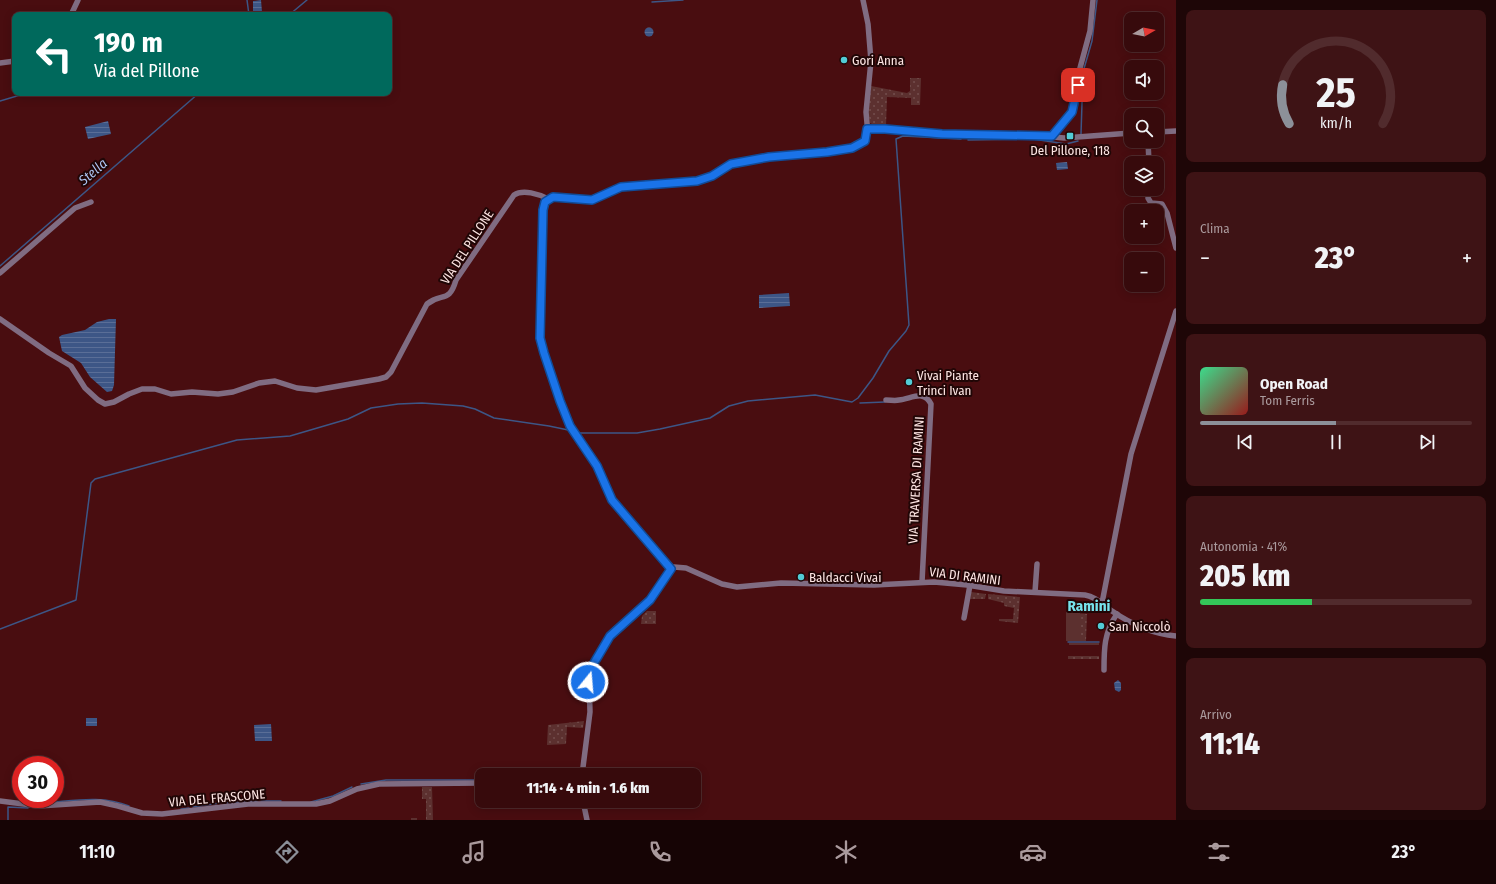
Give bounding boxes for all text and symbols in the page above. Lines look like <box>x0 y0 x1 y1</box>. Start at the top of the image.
north arrow <box>1124 12 1164 52</box>
map controls <box>1124 12 1164 292</box>
text: 190 m <box>94 26 163 59</box>
icon: left <box>28 28 80 80</box>
place label: Gori Anna <box>852 53 904 68</box>
marker: Gori Anna <box>839 55 849 65</box>
text: Via del Pillone <box>94 60 199 82</box>
button: sound <box>1124 60 1164 100</box>
pin <box>1061 68 1095 102</box>
text: 25 <box>1315 68 1356 118</box>
icon: arrive <box>1067 74 1089 96</box>
button: search <box>1124 108 1164 148</box>
text: km/h <box>1320 115 1352 132</box>
marker: Del Pillone, 118 <box>1065 131 1075 141</box>
place label: Del Pillone, 118 <box>1030 143 1110 158</box>
water label: Stella <box>74 155 111 190</box>
button: layers <box>1124 156 1164 196</box>
button: + <box>1124 204 1164 244</box>
street label: VIA DEL PILLONE <box>437 207 497 287</box>
text: Clima <box>1200 221 1230 236</box>
text: 23° <box>1315 240 1357 276</box>
text: − <box>1200 245 1210 272</box>
text: + <box>1462 245 1472 272</box>
button: − <box>1124 252 1164 292</box>
place label: Vivai Piante Trinci Ivan <box>917 368 979 398</box>
text: Open Road <box>1260 375 1328 393</box>
marker: Vivai Piante Trinci Ivan <box>904 377 914 387</box>
text: Tom Ferris <box>1260 393 1315 408</box>
street label: VIA TRAVERSA DI RAMINI <box>905 416 927 544</box>
icon: previous <box>1234 431 1256 453</box>
icon: pause <box>1325 431 1347 453</box>
icon: next <box>1416 431 1438 453</box>
text: Autonomia · 41% <box>1200 539 1287 554</box>
text: 205 km <box>1200 558 1290 594</box>
street label: VIA DI RAMINI <box>928 564 1002 588</box>
place label: Baldacci Vivai <box>809 570 881 585</box>
marker: Baldacci Vivai <box>796 572 806 582</box>
district label: Ramini <box>1068 597 1111 615</box>
place label: San Niccolò <box>1109 619 1171 634</box>
marker: San Niccolò <box>1096 621 1106 631</box>
position arrow <box>567 661 609 703</box>
text: Arrivo <box>1200 707 1232 722</box>
text: 11:14 <box>1200 726 1260 762</box>
speed limit sign: 30 <box>12 756 64 808</box>
text: 11:14 · 4 min · 1.6 km <box>526 779 650 797</box>
street label: VIA DEL FRASCONE <box>168 786 266 810</box>
icon: directions <box>273 838 301 866</box>
icon: music <box>460 838 488 866</box>
icon: phone <box>646 838 674 866</box>
icon: climate <box>832 838 860 866</box>
icon: car <box>1019 838 1047 866</box>
icon: filters <box>1205 838 1233 866</box>
text: 11:10 <box>79 841 115 863</box>
text: 23° <box>1391 841 1417 863</box>

